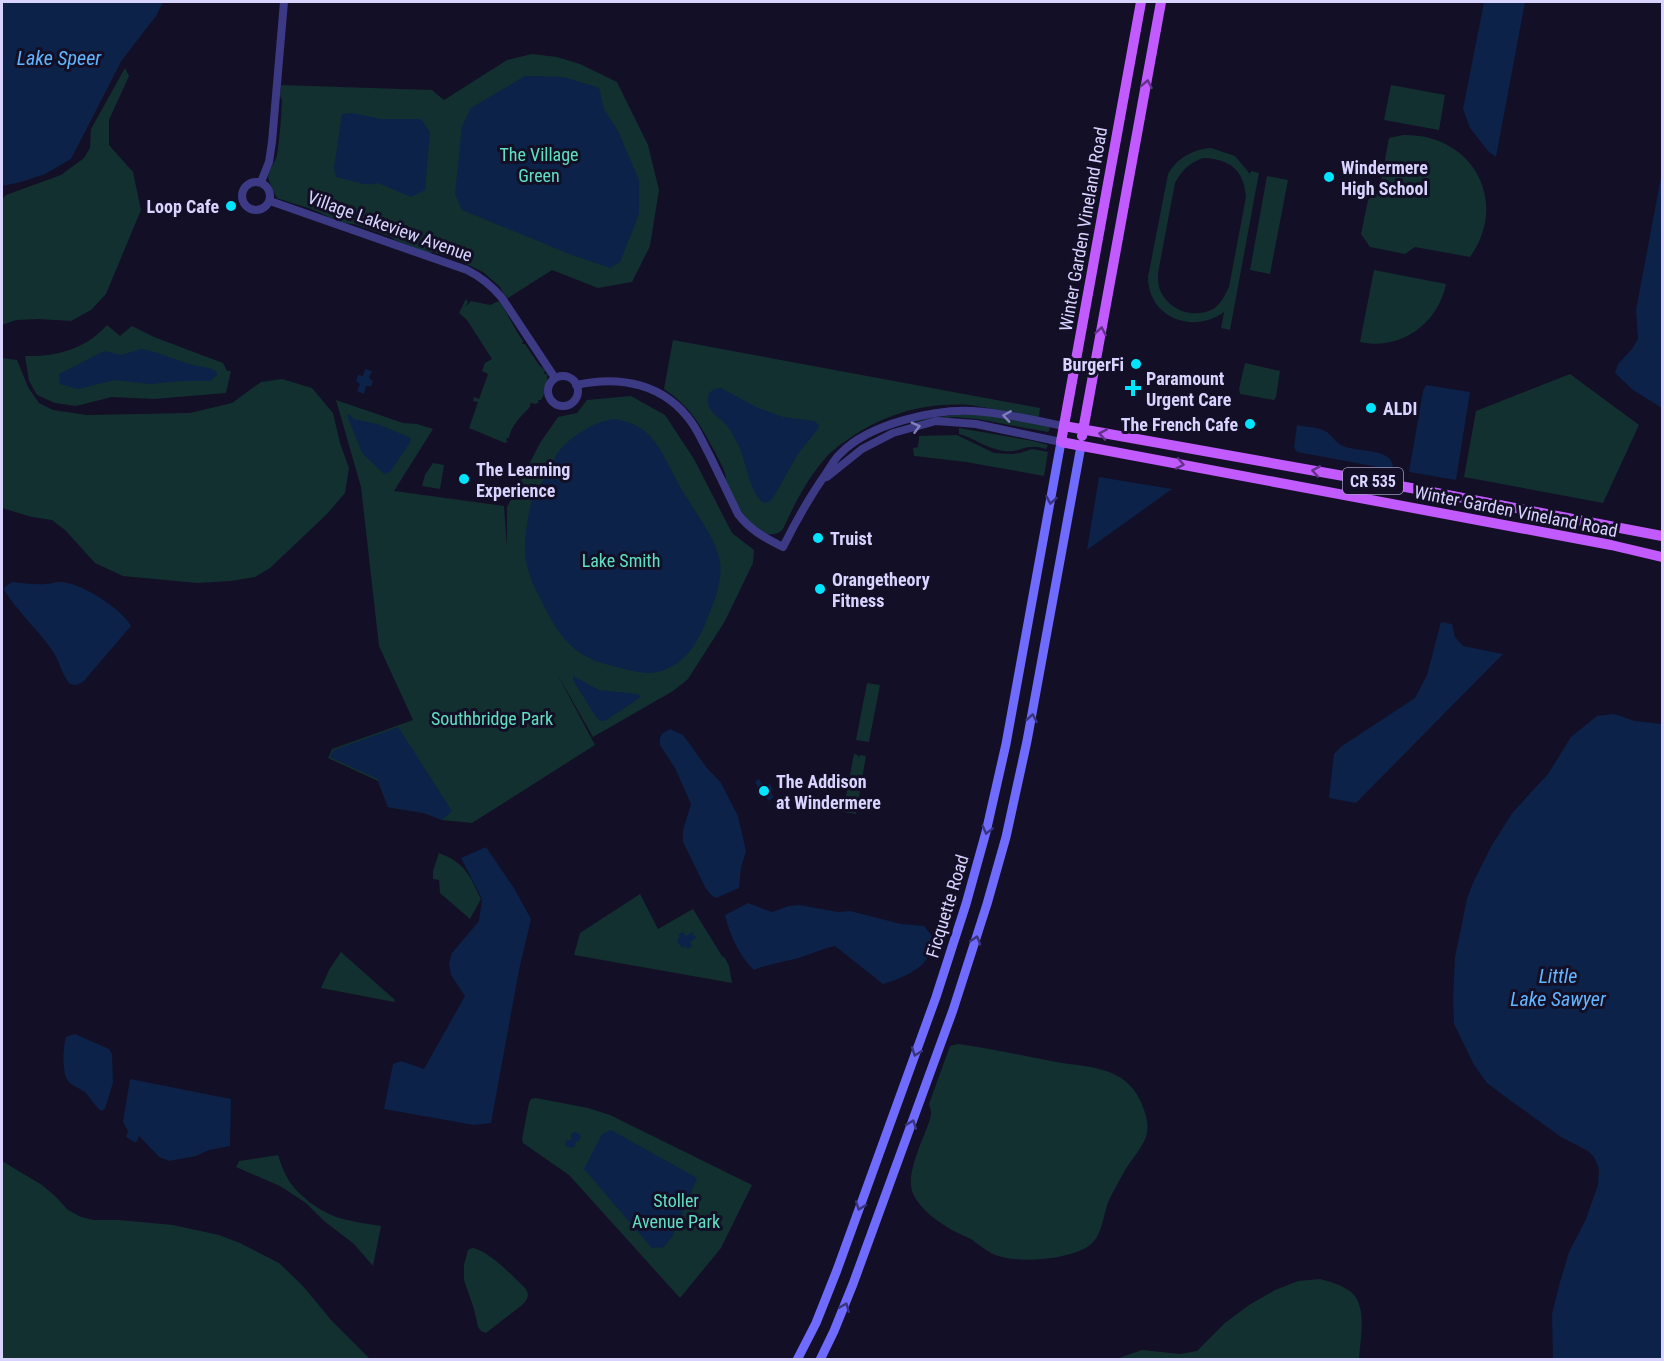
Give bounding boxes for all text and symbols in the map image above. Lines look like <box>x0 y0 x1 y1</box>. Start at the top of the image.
water label: Lake Speer <box>17 46 102 70</box>
one-way arrow <box>1140 79 1153 89</box>
street label: Winter Garden Vineland Road <box>1055 125 1111 333</box>
park label: The Village Green <box>499 144 579 186</box>
place label: Windermere High School <box>1341 157 1428 199</box>
marker: Windermere High School <box>1322 170 1336 184</box>
street label: Village Lakeview Avenue <box>305 186 475 266</box>
place label: Loop Cafe <box>146 196 219 217</box>
marker: Loop Cafe <box>224 199 238 213</box>
one-way arrow <box>1094 327 1107 337</box>
place label: BurgerFi <box>1063 354 1124 375</box>
marker: BurgerFi <box>1129 357 1143 371</box>
place label: Paramount Urgent Care <box>1146 368 1232 410</box>
marker: Paramount Urgent Care <box>1124 379 1142 397</box>
place label: ALDI <box>1383 398 1417 419</box>
marker: ALDI <box>1364 401 1378 415</box>
one-way arrow <box>1002 410 1011 422</box>
place label: The French Cafe <box>1121 414 1238 435</box>
marker: The French Cafe <box>1243 417 1257 431</box>
one-way arrow <box>910 422 920 434</box>
one-way arrow <box>1099 428 1109 441</box>
one-way arrow <box>1174 457 1184 470</box>
place label: The Learning Experience <box>476 459 570 501</box>
one-way arrow <box>1311 465 1321 478</box>
road number: CR 535 <box>1343 468 1403 494</box>
marker: The Learning Experience <box>457 472 471 486</box>
street label: Winter Garden Vineland Road <box>1413 481 1619 541</box>
one-way arrow <box>1045 495 1058 505</box>
place label: Truist <box>830 528 873 549</box>
marker: Truist <box>811 531 825 545</box>
park label: Lake Smith <box>582 550 660 571</box>
place label: Orangetheory Fitness <box>832 569 930 611</box>
marker: Orangetheory Fitness <box>813 582 827 596</box>
park label: Southbridge Park <box>431 708 553 729</box>
one-way arrow <box>1025 714 1037 723</box>
place label: The Addison at Windermere <box>776 771 881 813</box>
marker: The Addison at Windermere <box>757 784 771 798</box>
one-way arrow <box>981 825 994 835</box>
street label: Ficquette Road <box>921 852 973 960</box>
one-way arrow <box>969 935 981 946</box>
water label: Little Lake Sawyer <box>1510 964 1607 1011</box>
one-way arrow <box>911 1046 924 1057</box>
one-way arrow <box>904 1119 917 1129</box>
park label: Stoller Avenue Park <box>632 1190 720 1232</box>
one-way arrow <box>855 1200 867 1211</box>
one-way arrow <box>838 1302 850 1313</box>

